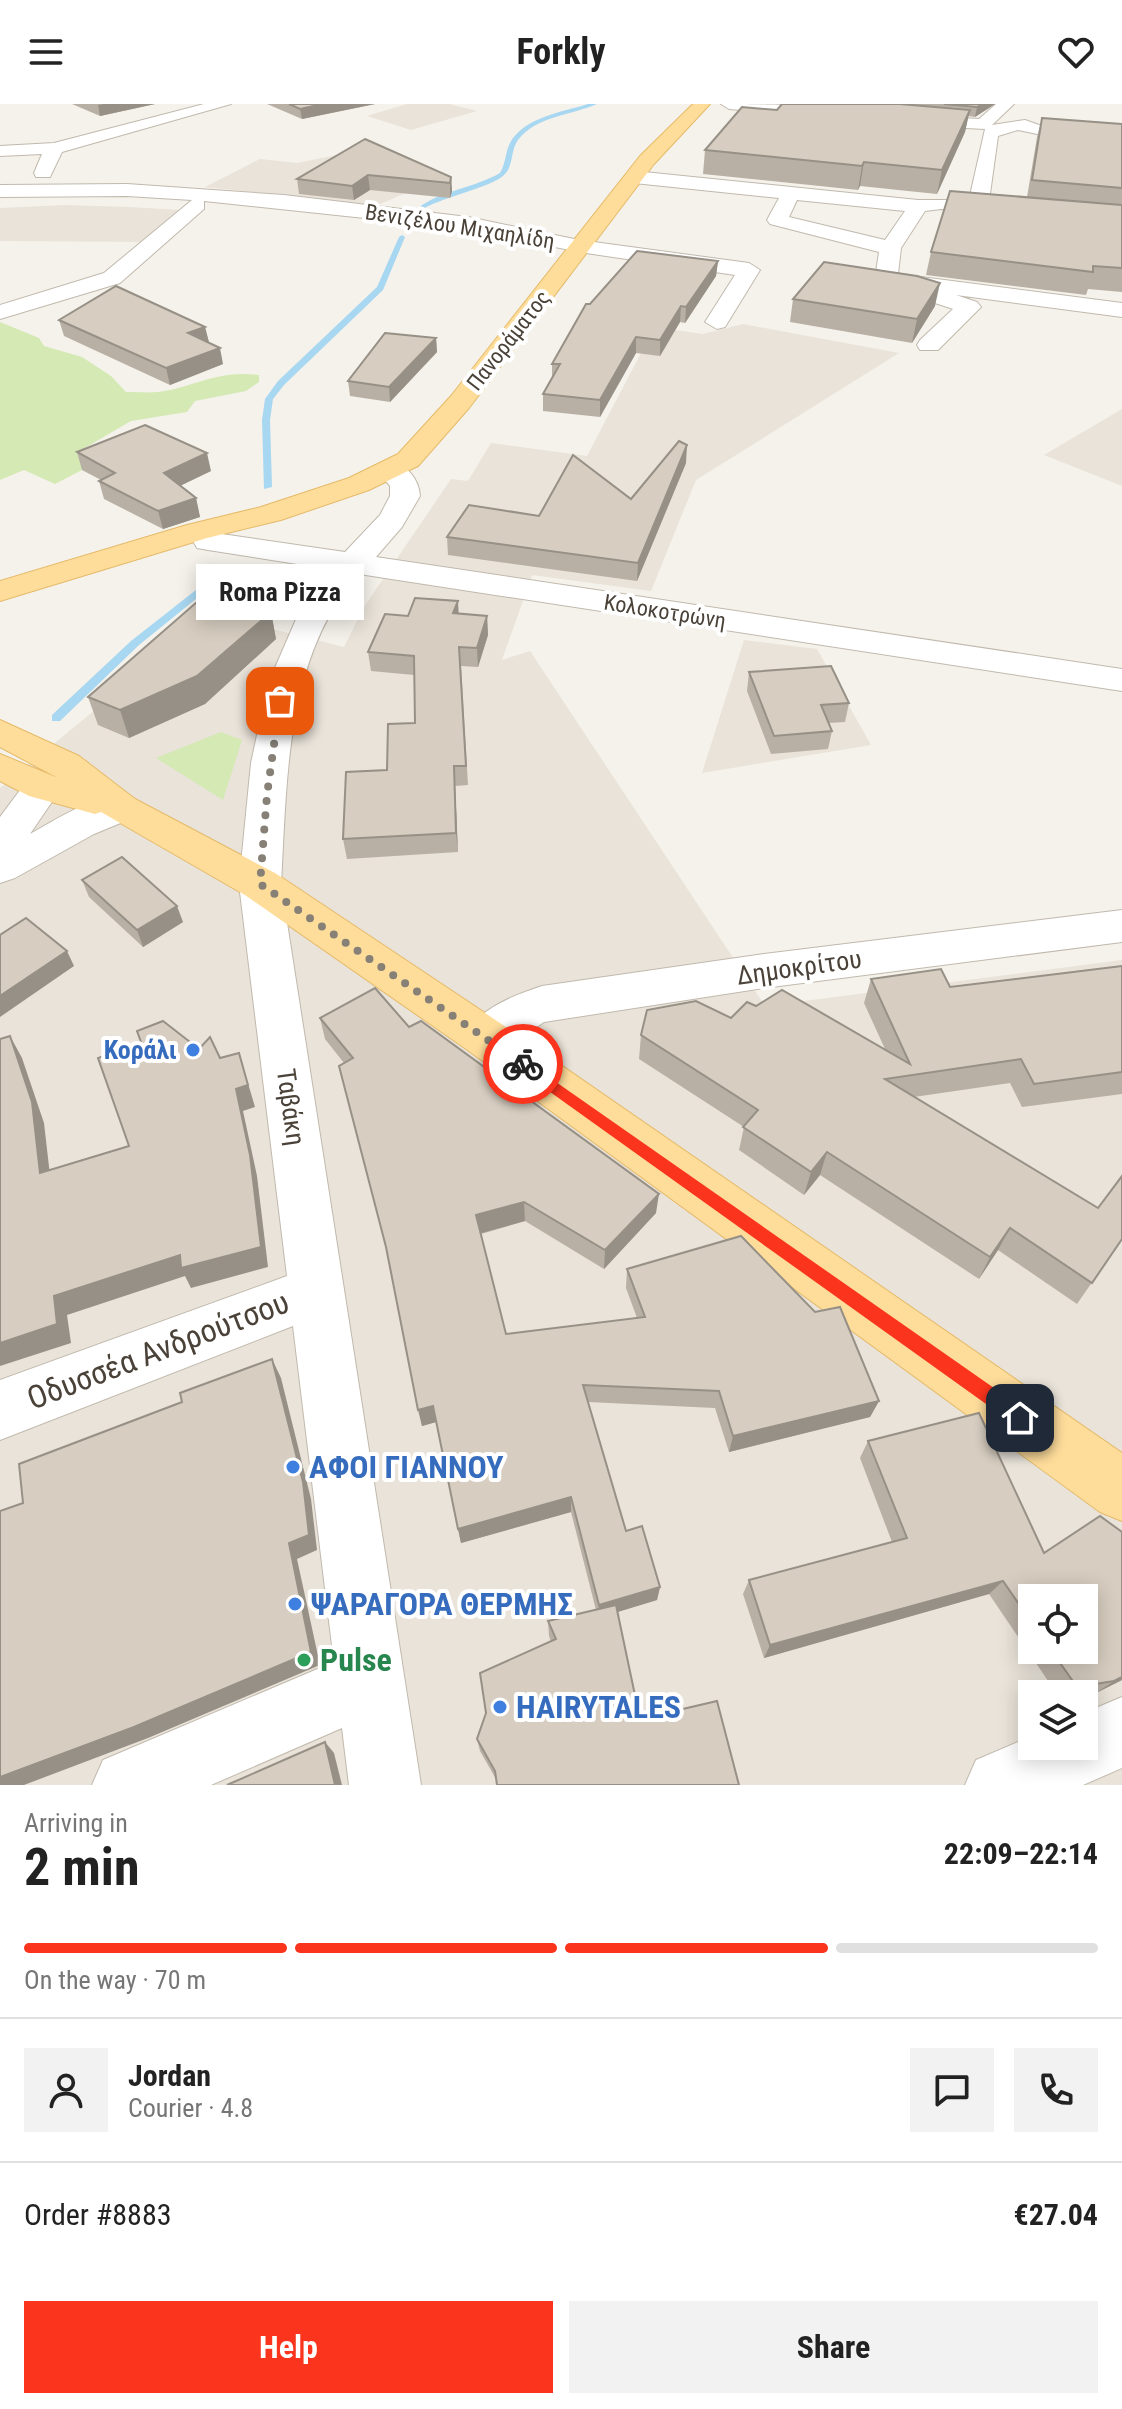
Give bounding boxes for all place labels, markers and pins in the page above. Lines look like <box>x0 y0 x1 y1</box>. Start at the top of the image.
callout: Roma Pizza <box>196 565 364 621</box>
pin <box>246 667 314 735</box>
place label: Κοράλι <box>104 1035 177 1065</box>
marker: Κοράλι <box>184 1041 202 1059</box>
pin <box>986 1384 1054 1452</box>
place label: ΑΦΟΙ ΓΙΑΝΝΟΥ <box>309 1448 504 1486</box>
marker: ΑΦΟΙ ΓΙΑΝΝΟΥ <box>284 1458 302 1476</box>
place label: ΨΑΡΑΓΟΡΑ ΘΕΡΜΗΣ <box>311 1585 573 1623</box>
marker: ΨΑΡΑΓΟΡΑ ΘΕΡΜΗΣ <box>286 1595 304 1613</box>
place label: Pulse <box>320 1641 392 1679</box>
marker: Pulse <box>295 1651 313 1669</box>
place label: HAIRYTALES <box>516 1688 681 1726</box>
marker: HAIRYTALES <box>491 1698 509 1716</box>

